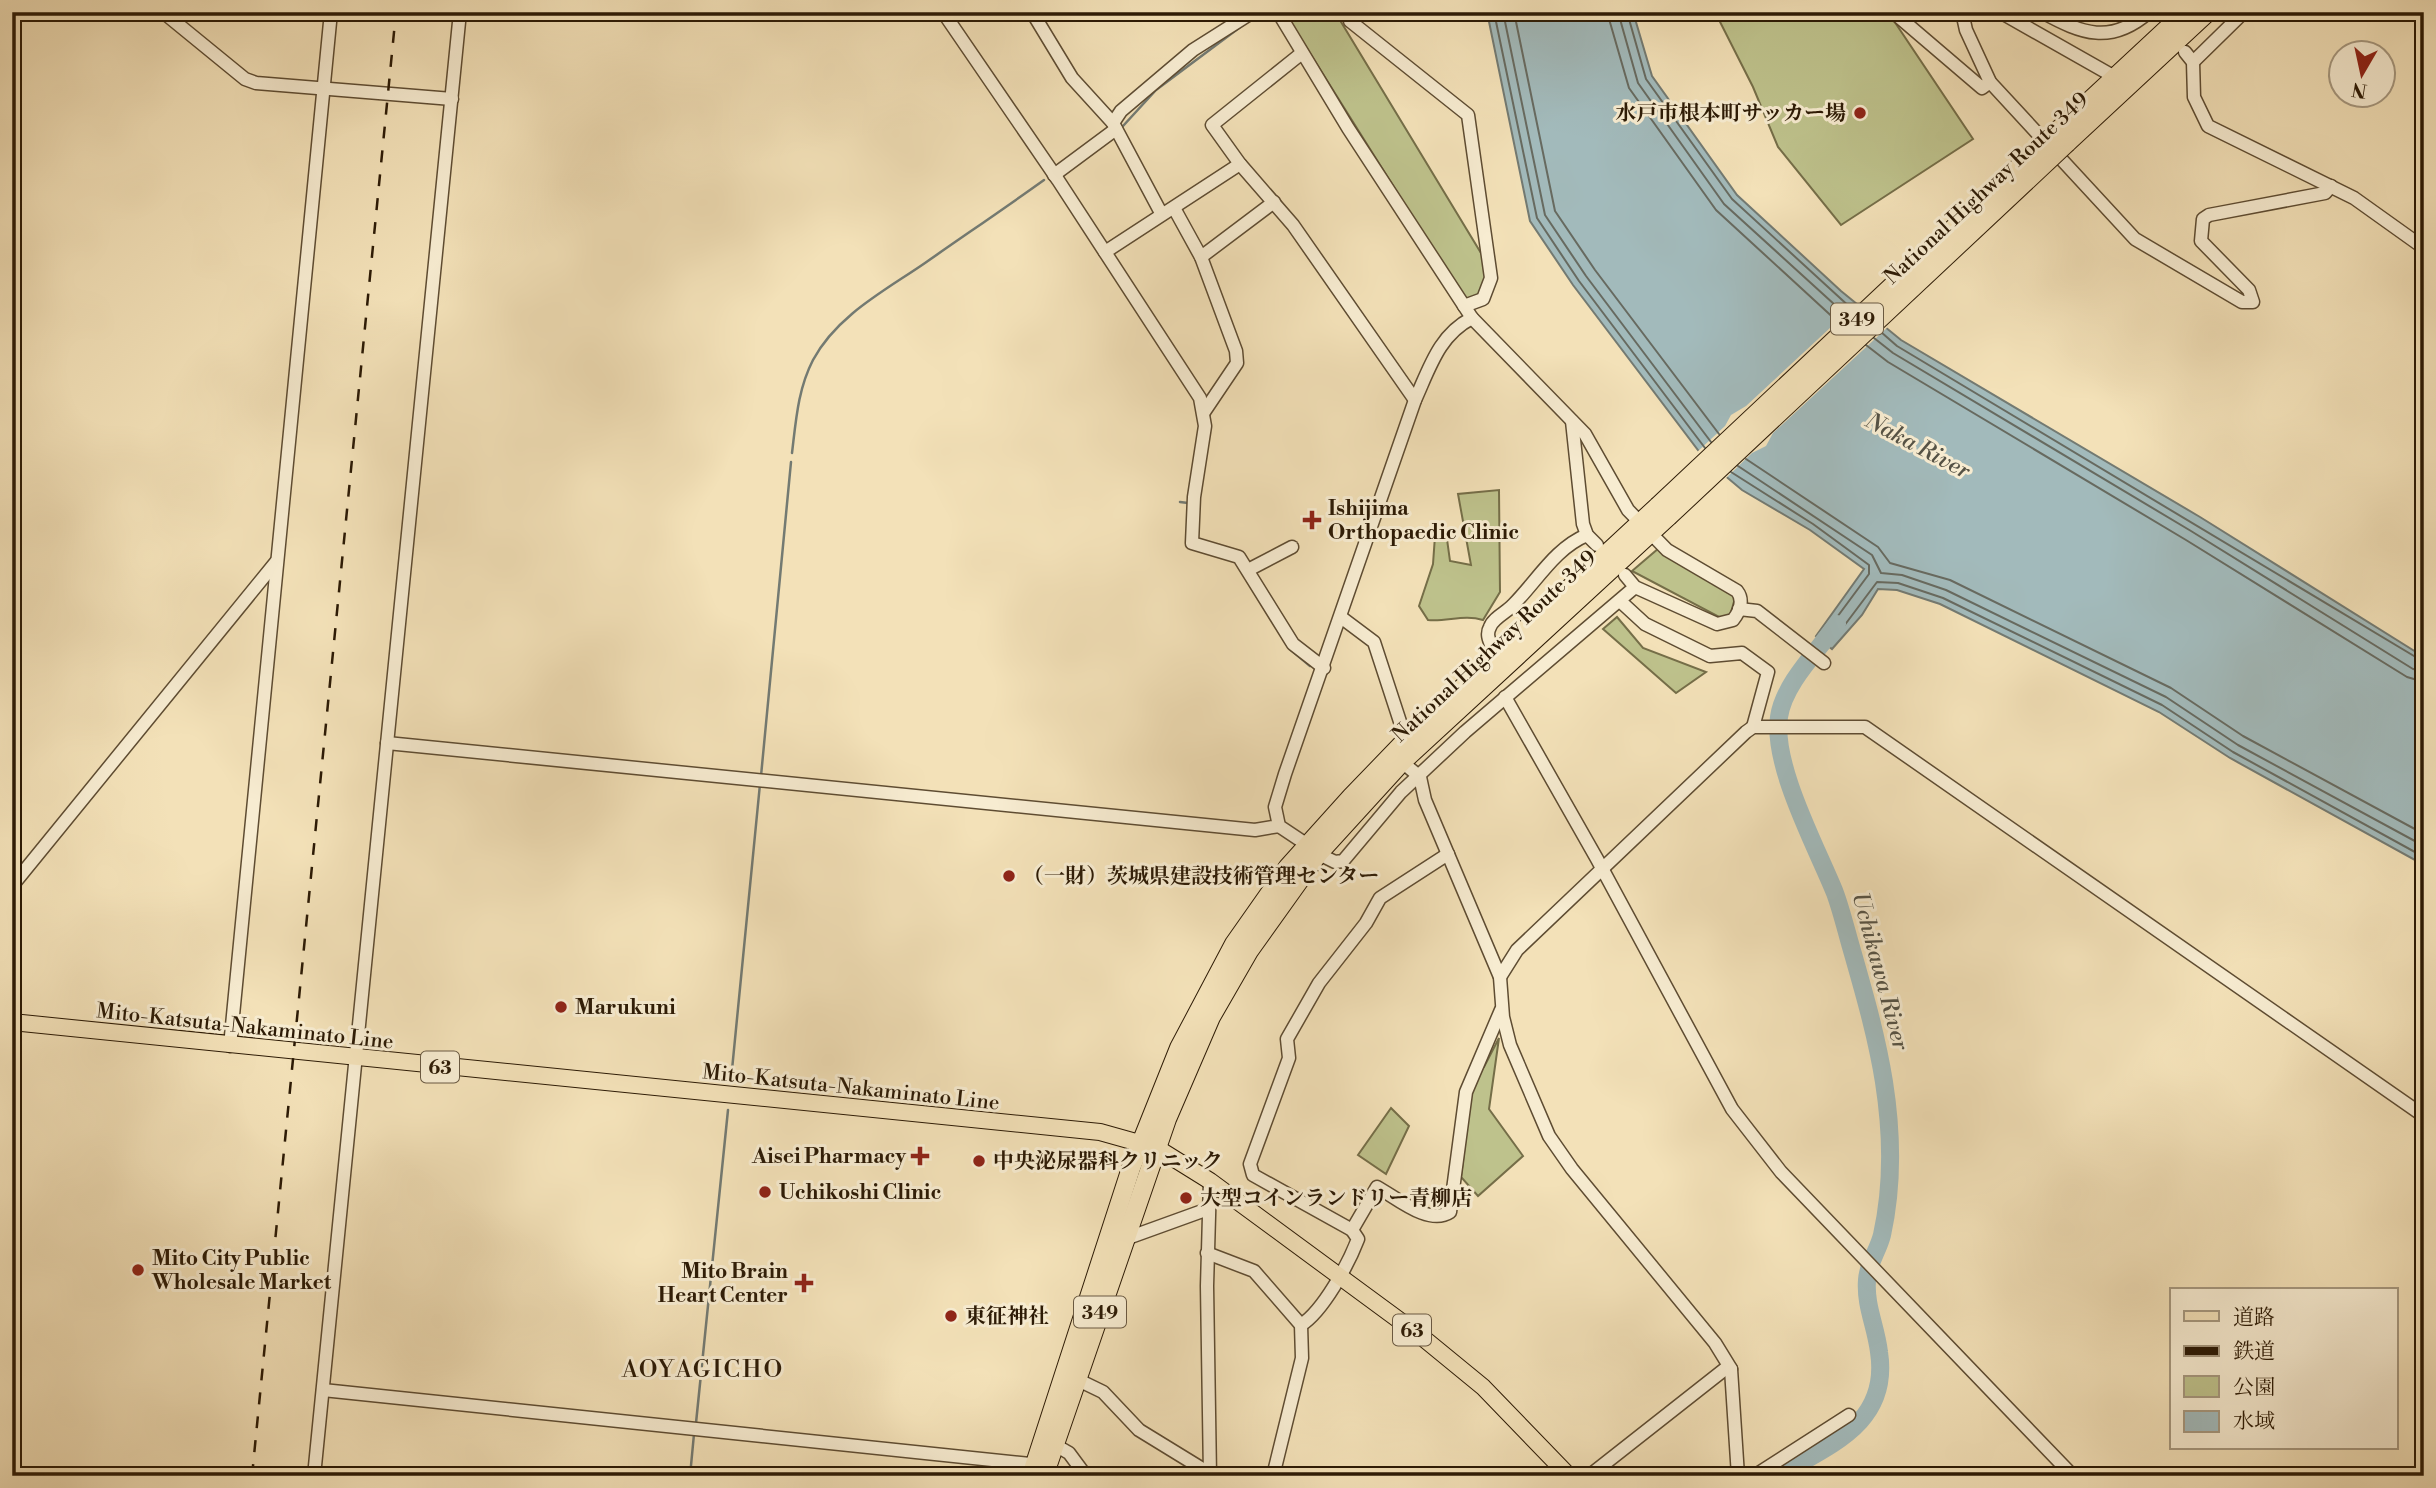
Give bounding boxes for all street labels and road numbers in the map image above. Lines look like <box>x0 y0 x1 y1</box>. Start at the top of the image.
street label: National Highway Route 349 <box>1879 87 2094 290</box>
road number: 349 <box>1831 304 1883 334</box>
street label: National Highway Route 349 <box>1387 545 1602 748</box>
street label: Mito-Katsuta-Nakaminato Line <box>95 998 395 1056</box>
road number: 63 <box>421 1051 459 1082</box>
street label: Mito-Katsuta-Nakaminato Line <box>701 1059 1001 1117</box>
road number: 349 <box>1074 1296 1126 1328</box>
road number: 63 <box>1393 1314 1431 1346</box>

